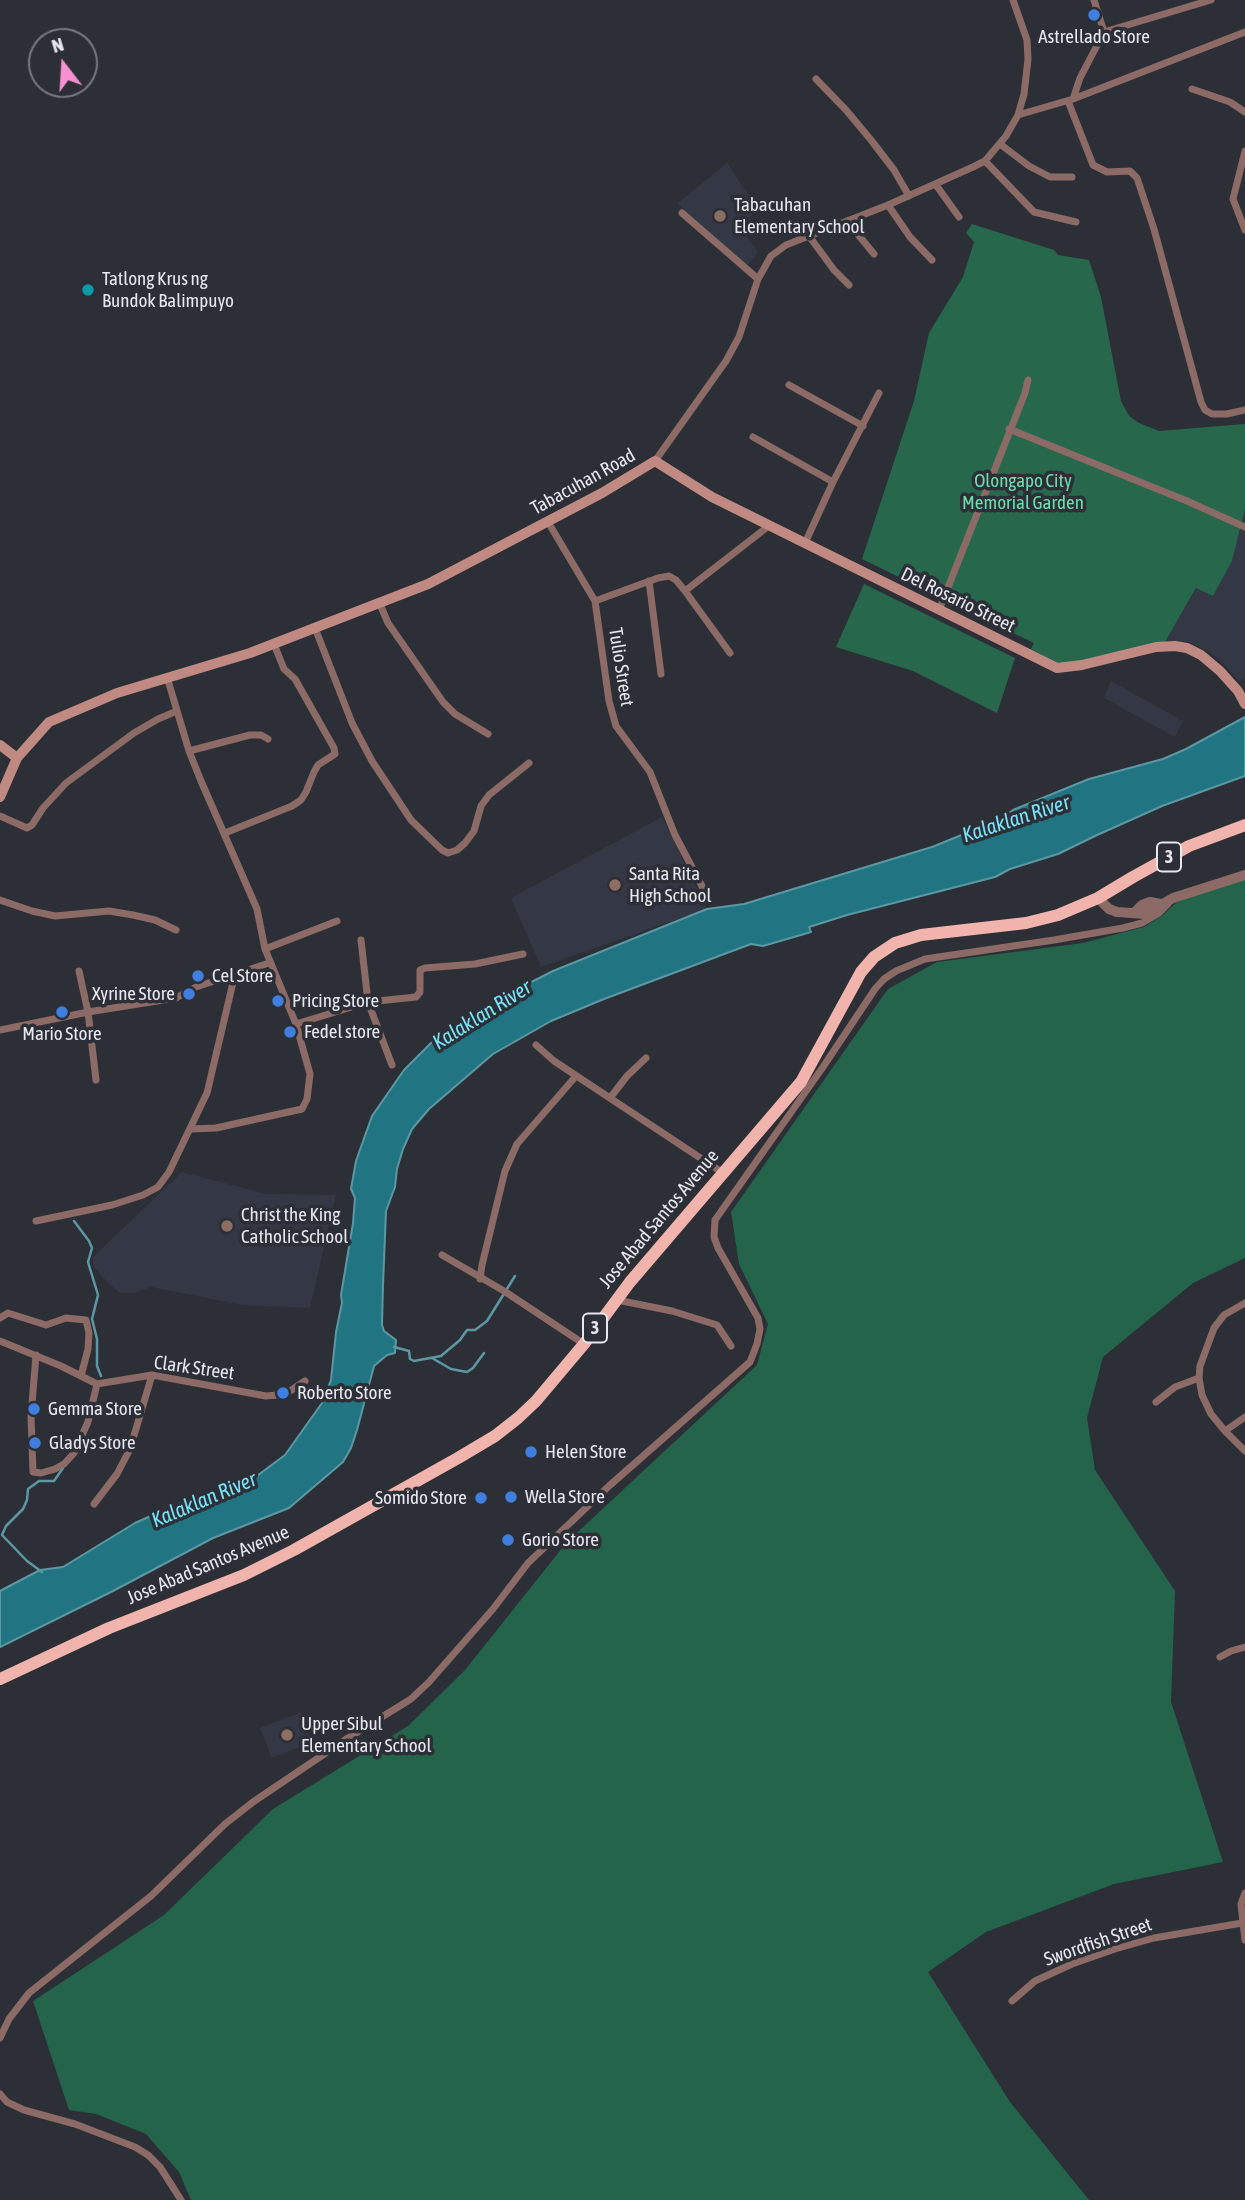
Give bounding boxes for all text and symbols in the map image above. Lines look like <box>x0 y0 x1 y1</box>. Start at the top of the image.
marker: Astrellado Store <box>1086 7 1102 23</box>
place label: Astrellado Store <box>1038 26 1150 48</box>
north arrow <box>28 28 98 98</box>
text: N <box>49 33 66 57</box>
place label: Tabacuhan Elementary School <box>734 194 865 238</box>
marker: Tabacuhan Elementary School <box>712 208 728 224</box>
place label: Tatlong Krus ng Bundok Balimpuyo <box>102 268 234 312</box>
marker: Tatlong Krus ng Bundok Balimpuyo <box>80 282 96 298</box>
street label: Tabacuhan Road <box>527 444 639 520</box>
park label: Olongapo City Memorial Garden <box>962 470 1084 514</box>
street label: Del Rosario Street <box>897 563 1019 637</box>
street label: Tulio Street <box>604 626 638 708</box>
water label: Kalaklan River <box>959 790 1073 848</box>
road number: 3 <box>1157 842 1181 872</box>
place label: Santa Rita High School <box>629 863 712 907</box>
marker: Santa Rita High School <box>607 877 623 893</box>
place label: Cel Store <box>212 965 273 987</box>
marker: Cel Store <box>190 968 206 984</box>
water label: Kalaklan River <box>428 975 536 1055</box>
place label: Xyrine Store <box>92 983 175 1005</box>
marker: Xyrine Store <box>181 986 197 1002</box>
place label: Pricing Store <box>292 990 379 1012</box>
marker: Pricing Store <box>270 993 286 1009</box>
marker: Mario Store <box>54 1004 70 1020</box>
place label: Fedel store <box>304 1021 380 1043</box>
place label: Mario Store <box>22 1023 102 1045</box>
marker: Fedel store <box>282 1024 298 1040</box>
street label: Jose Abad Santos Avenue <box>594 1145 724 1293</box>
place label: Christ the King Catholic School <box>241 1204 348 1248</box>
marker: Christ the King Catholic School <box>219 1218 235 1234</box>
road number: 3 <box>583 1314 607 1343</box>
street label: Clark Street <box>152 1351 236 1385</box>
place label: Roberto Store <box>297 1382 392 1404</box>
marker: Roberto Store <box>275 1385 291 1401</box>
place label: Gemma Store <box>48 1398 142 1420</box>
marker: Gemma Store <box>26 1401 42 1417</box>
place label: Gladys Store <box>49 1432 136 1454</box>
marker: Gladys Store <box>27 1435 43 1451</box>
place label: Helen Store <box>545 1441 626 1463</box>
marker: Helen Store <box>523 1444 539 1460</box>
water label: Kalaklan River <box>148 1467 260 1533</box>
place label: Wella Store <box>525 1486 605 1508</box>
place label: Somido Store <box>375 1487 467 1509</box>
marker: Wella Store <box>503 1489 519 1505</box>
marker: Somido Store <box>473 1490 489 1506</box>
street label: Jose Abad Santos Avenue <box>124 1521 292 1609</box>
place label: Gorio Store <box>522 1529 599 1551</box>
marker: Gorio Store <box>500 1532 516 1548</box>
place label: Upper Sibul Elementary School <box>301 1713 432 1757</box>
marker: Upper Sibul Elementary School <box>279 1727 295 1743</box>
street label: Swordfish Street <box>1041 1913 1155 1971</box>

